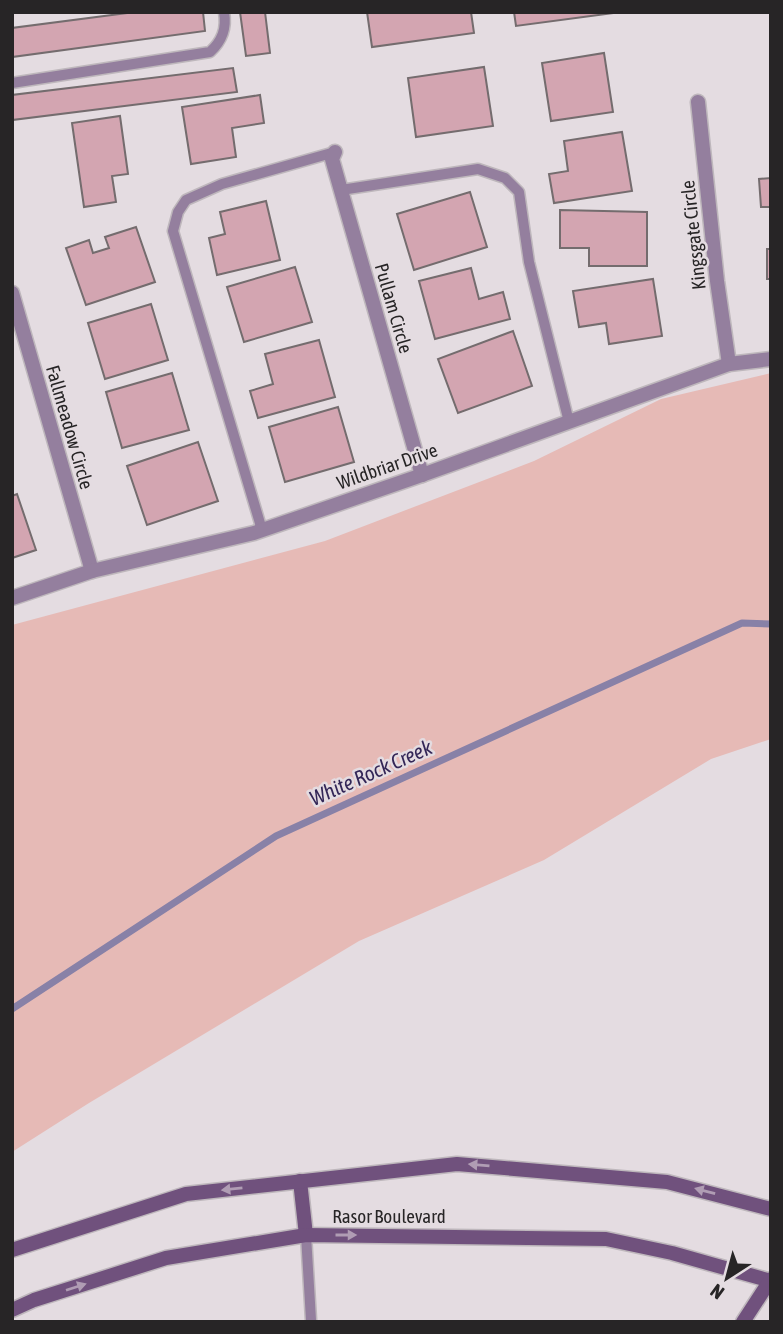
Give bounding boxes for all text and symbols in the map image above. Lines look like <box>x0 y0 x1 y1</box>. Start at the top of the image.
street label: Kingsgate Circle <box>676 179 710 291</box>
street label: Pullam Circle <box>371 260 417 356</box>
street label: Fallmeadow Circle <box>42 362 98 492</box>
street label: Wildbriar Drive <box>334 439 440 493</box>
water label: White Rock Creek <box>306 734 436 810</box>
one-way arrow <box>468 1160 490 1171</box>
one-way arrow <box>221 1183 243 1194</box>
one-way arrow <box>694 1186 715 1196</box>
street label: Rasor Boulevard <box>332 1205 446 1227</box>
one-way arrow <box>336 1230 358 1241</box>
north arrow <box>692 1243 762 1313</box>
text: N <box>706 1280 728 1304</box>
one-way arrow <box>66 1281 87 1292</box>

